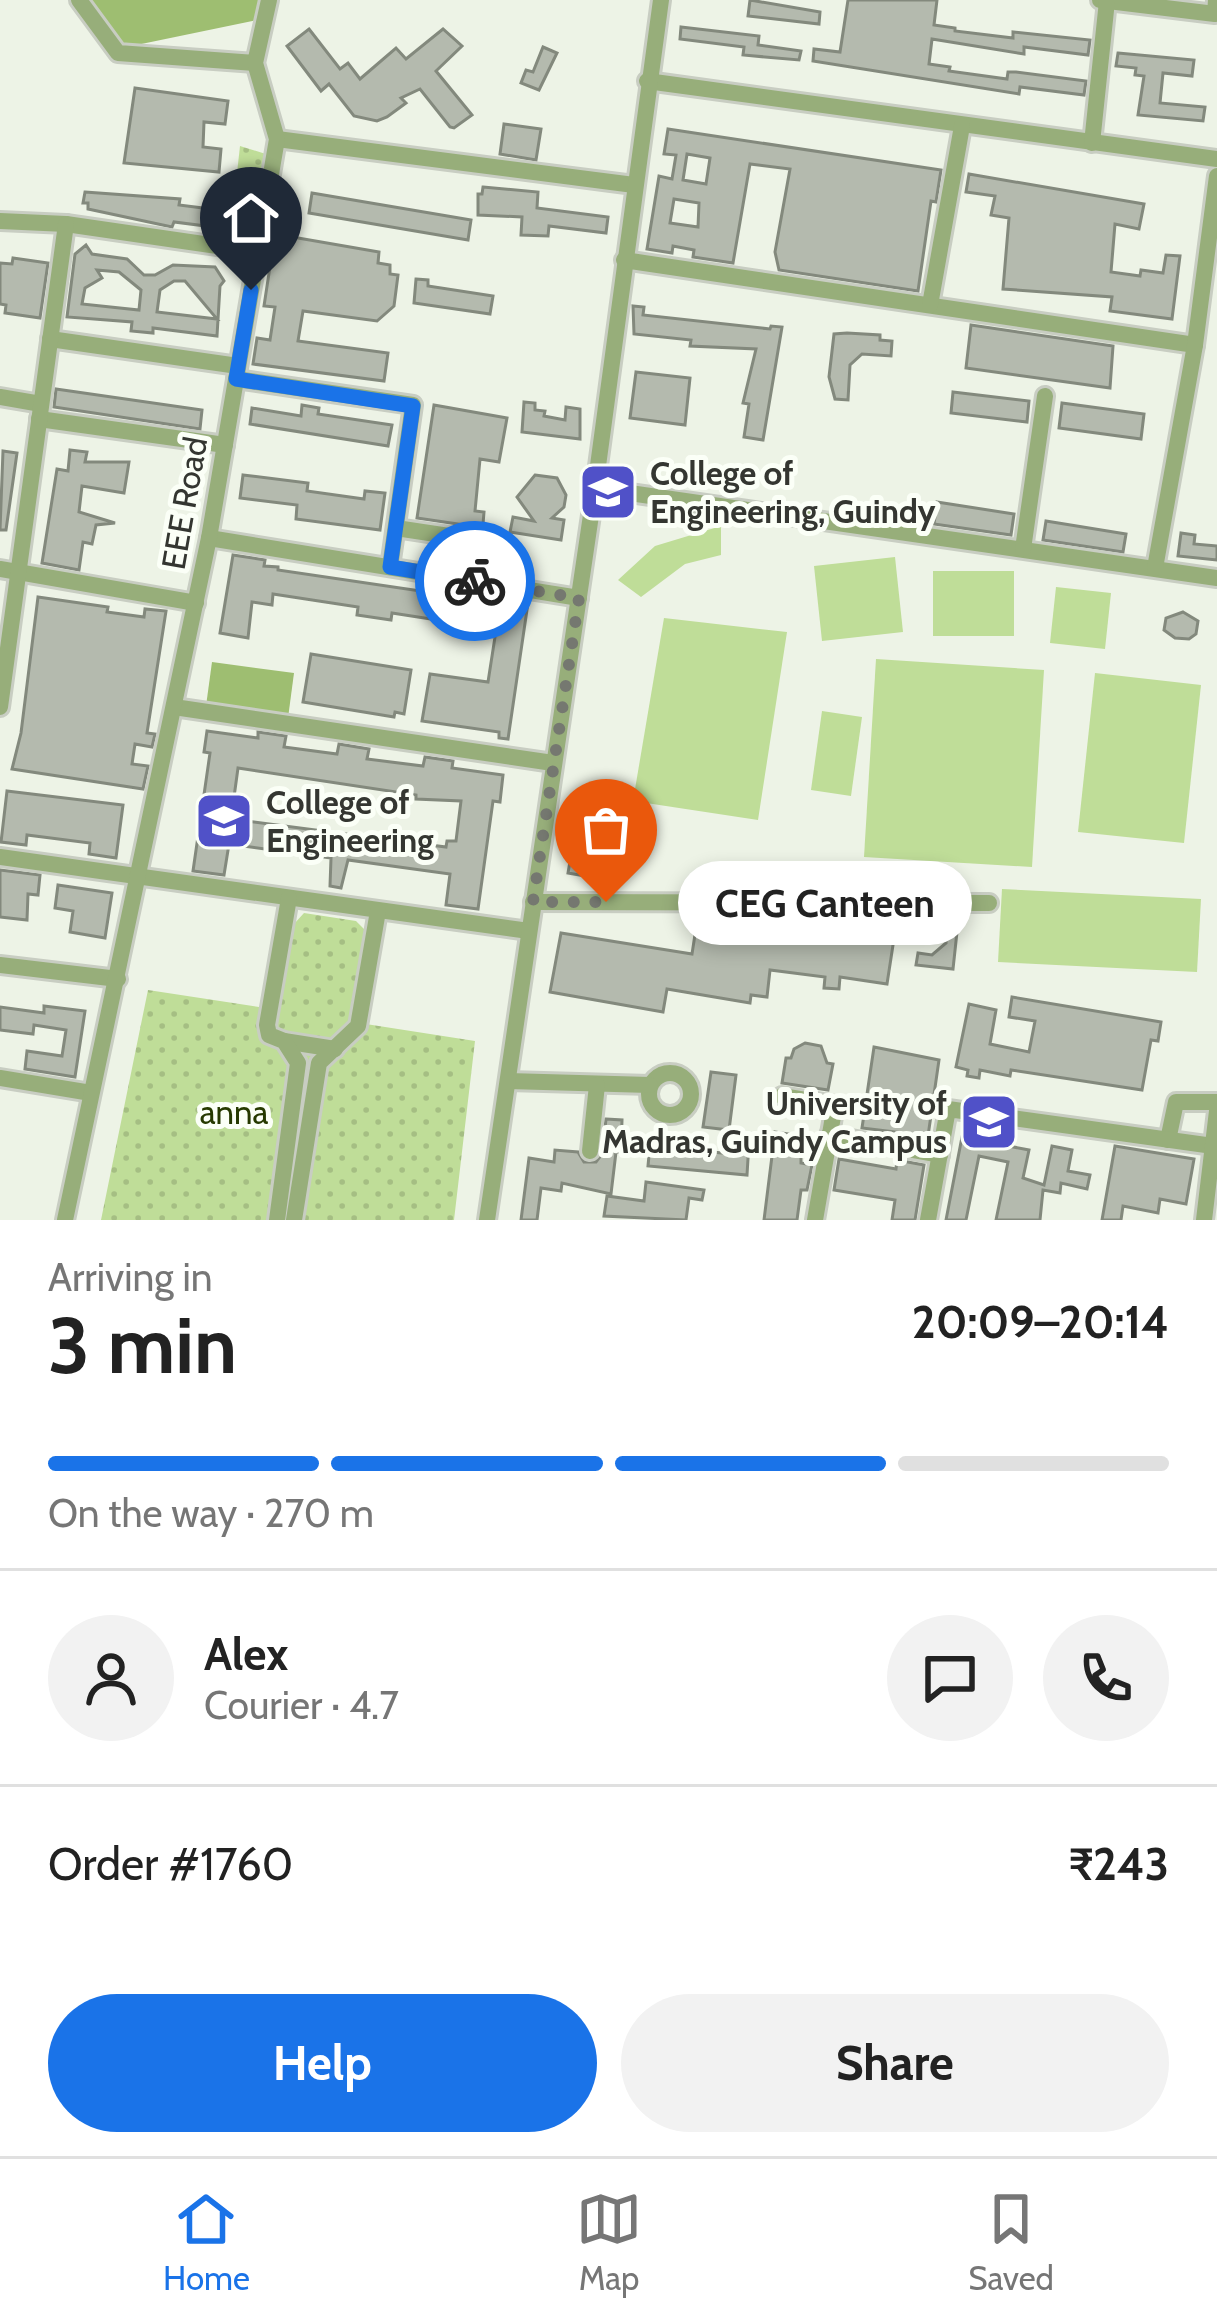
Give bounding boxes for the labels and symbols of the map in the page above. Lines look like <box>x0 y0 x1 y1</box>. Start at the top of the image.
pin <box>200 167 302 290</box>
street label: EEE Road <box>153 434 215 572</box>
place label: College of Engineering, Guindy <box>650 453 936 531</box>
school or university icon: College of Engineering, Guindy <box>577 461 639 523</box>
courier <box>415 521 535 641</box>
pin <box>555 779 657 902</box>
place label: College of Engineering <box>266 782 434 860</box>
school or university icon: College of Engineering <box>193 790 255 852</box>
callout: CEG Canteen <box>678 860 972 944</box>
place label: University of Madras, Guindy Campus <box>602 1083 947 1161</box>
school or university icon: University of Madras, Guindy Campus <box>958 1091 1020 1153</box>
park label: anna <box>200 1092 268 1132</box>

